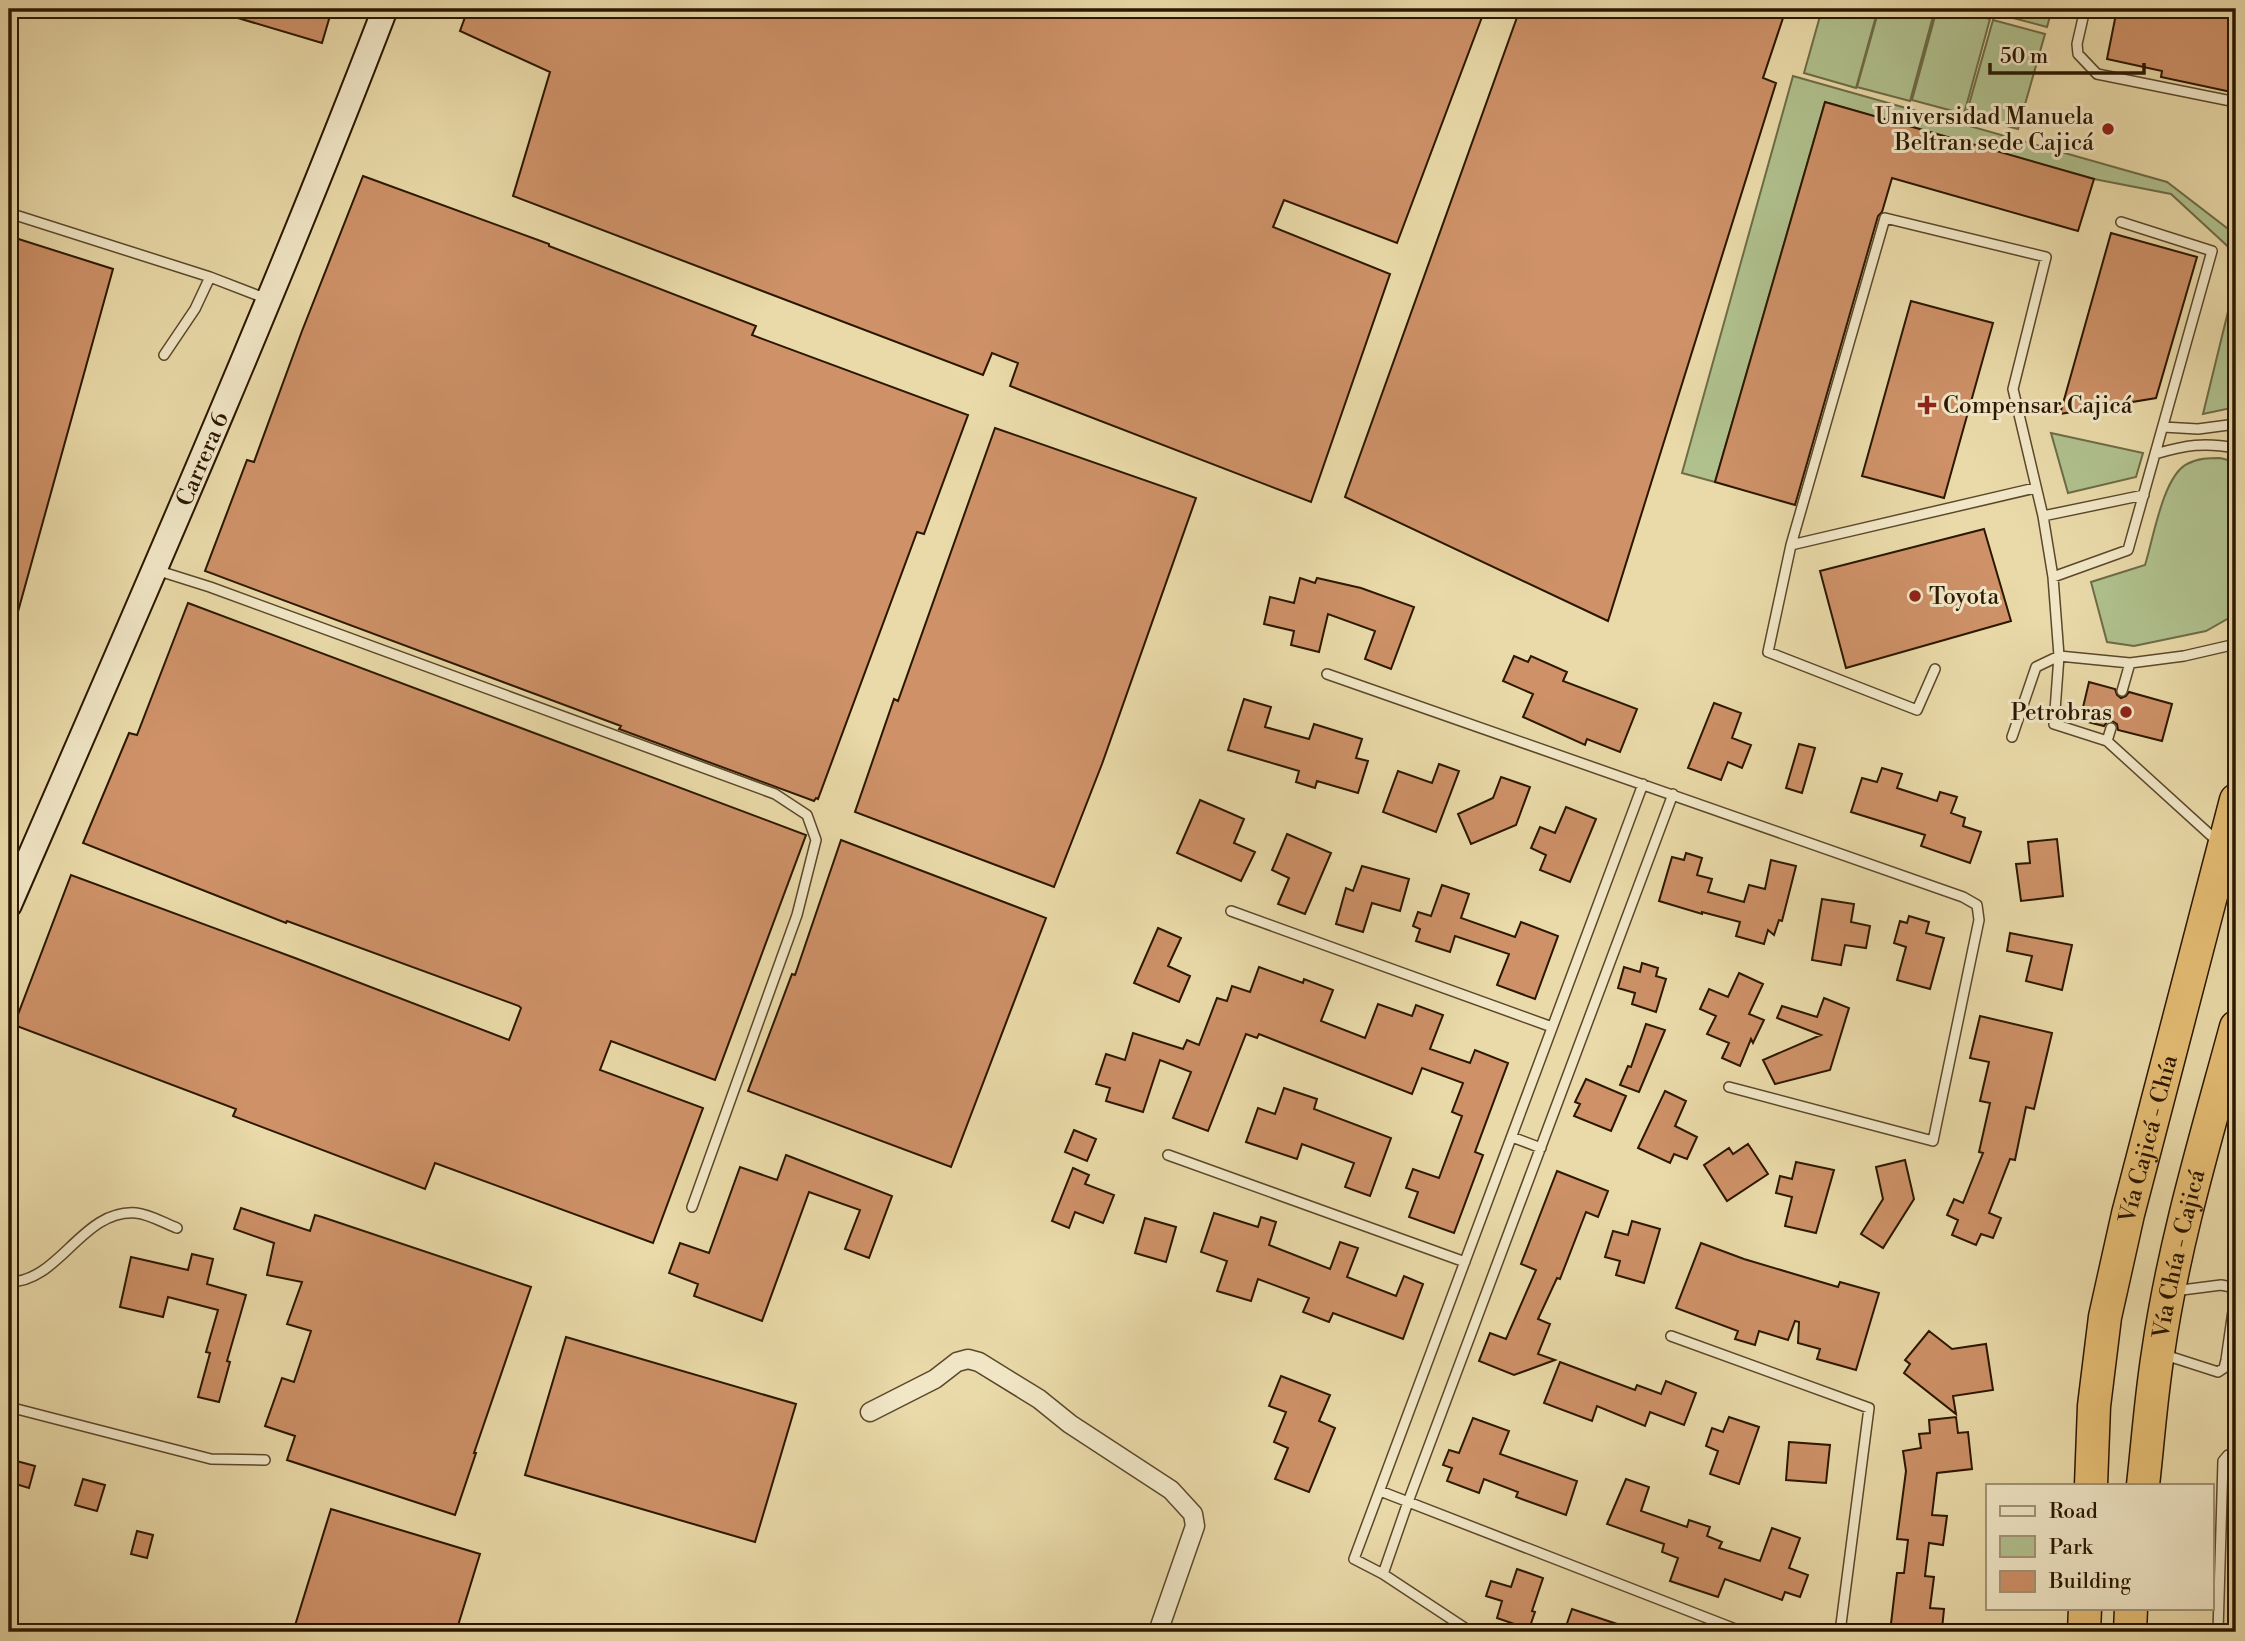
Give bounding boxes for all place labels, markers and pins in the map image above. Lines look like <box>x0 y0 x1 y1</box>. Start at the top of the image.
place label: Universidad Manuela Beltran sede Cajicá <box>1875 103 2094 157</box>
marker: Universidad Manuela Beltran sede Cajicá <box>2100 121 2116 137</box>
place label: Compensar Cajicá <box>1943 392 2133 420</box>
marker: Compensar Cajicá <box>1917 395 1937 415</box>
place label: Toyota <box>1929 583 2000 611</box>
marker: Toyota <box>1907 588 1923 604</box>
place label: Petrobras <box>2011 699 2112 727</box>
marker: Petrobras <box>2118 704 2134 720</box>

